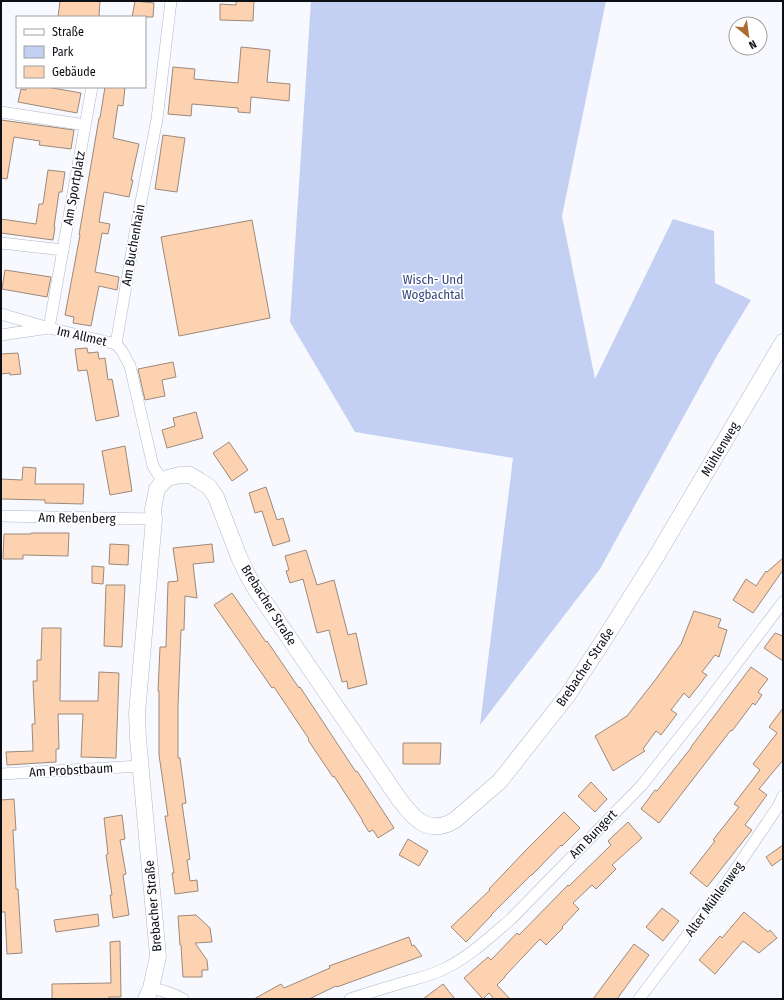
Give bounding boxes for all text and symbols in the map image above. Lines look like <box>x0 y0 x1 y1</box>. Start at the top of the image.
legend <box>16 16 146 88</box>
north arrow <box>728 16 768 56</box>
text: Straße <box>52 25 84 39</box>
text: N <box>747 37 759 52</box>
text: Park <box>52 45 74 59</box>
text: Gebäude <box>52 65 96 79</box>
street label: Am Sportplatz <box>60 150 88 226</box>
street label: Am Buchenhain <box>118 203 148 287</box>
park label: Wisch- Und Wogbachtal <box>402 272 465 302</box>
street label: Im Allmet <box>56 323 109 349</box>
street label: Mühlenweg <box>698 418 742 479</box>
street label: Am Rebenberg <box>38 510 117 526</box>
street label: Brebacher Straße <box>238 562 300 648</box>
street label: Brebacher Straße <box>553 625 617 709</box>
street label: Am Probstbaum <box>29 760 113 780</box>
street label: Am Bungert <box>566 806 620 861</box>
street label: Alter Mühlenweg <box>682 858 747 939</box>
street label: Brebacher Straße <box>142 860 164 952</box>

